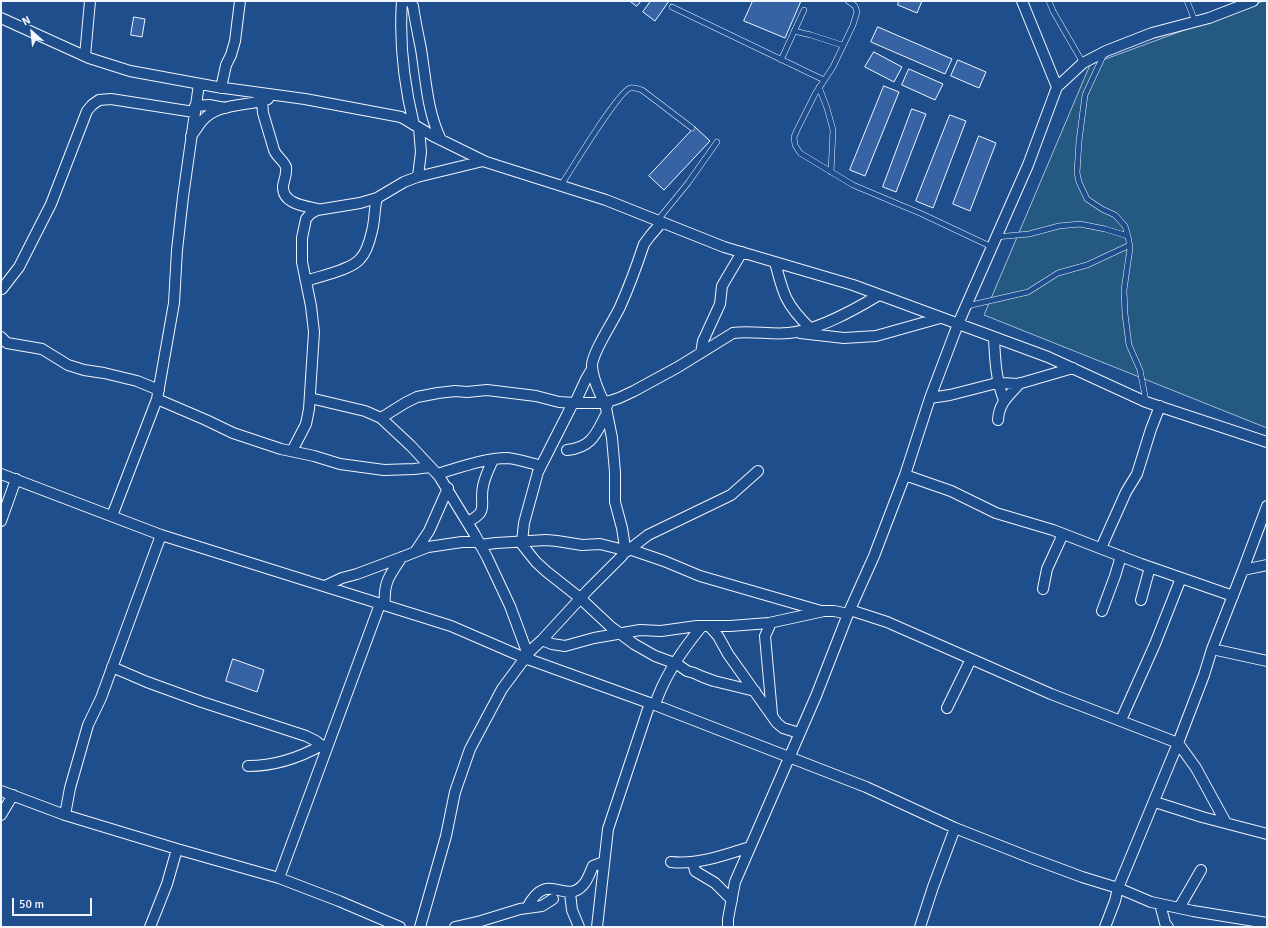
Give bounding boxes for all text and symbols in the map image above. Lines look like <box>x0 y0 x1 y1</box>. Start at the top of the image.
north arrow <box>12 12 52 52</box>
text: N <box>20 13 33 28</box>
scale bar <box>14 890 94 916</box>
text: 50 m <box>19 897 44 912</box>

